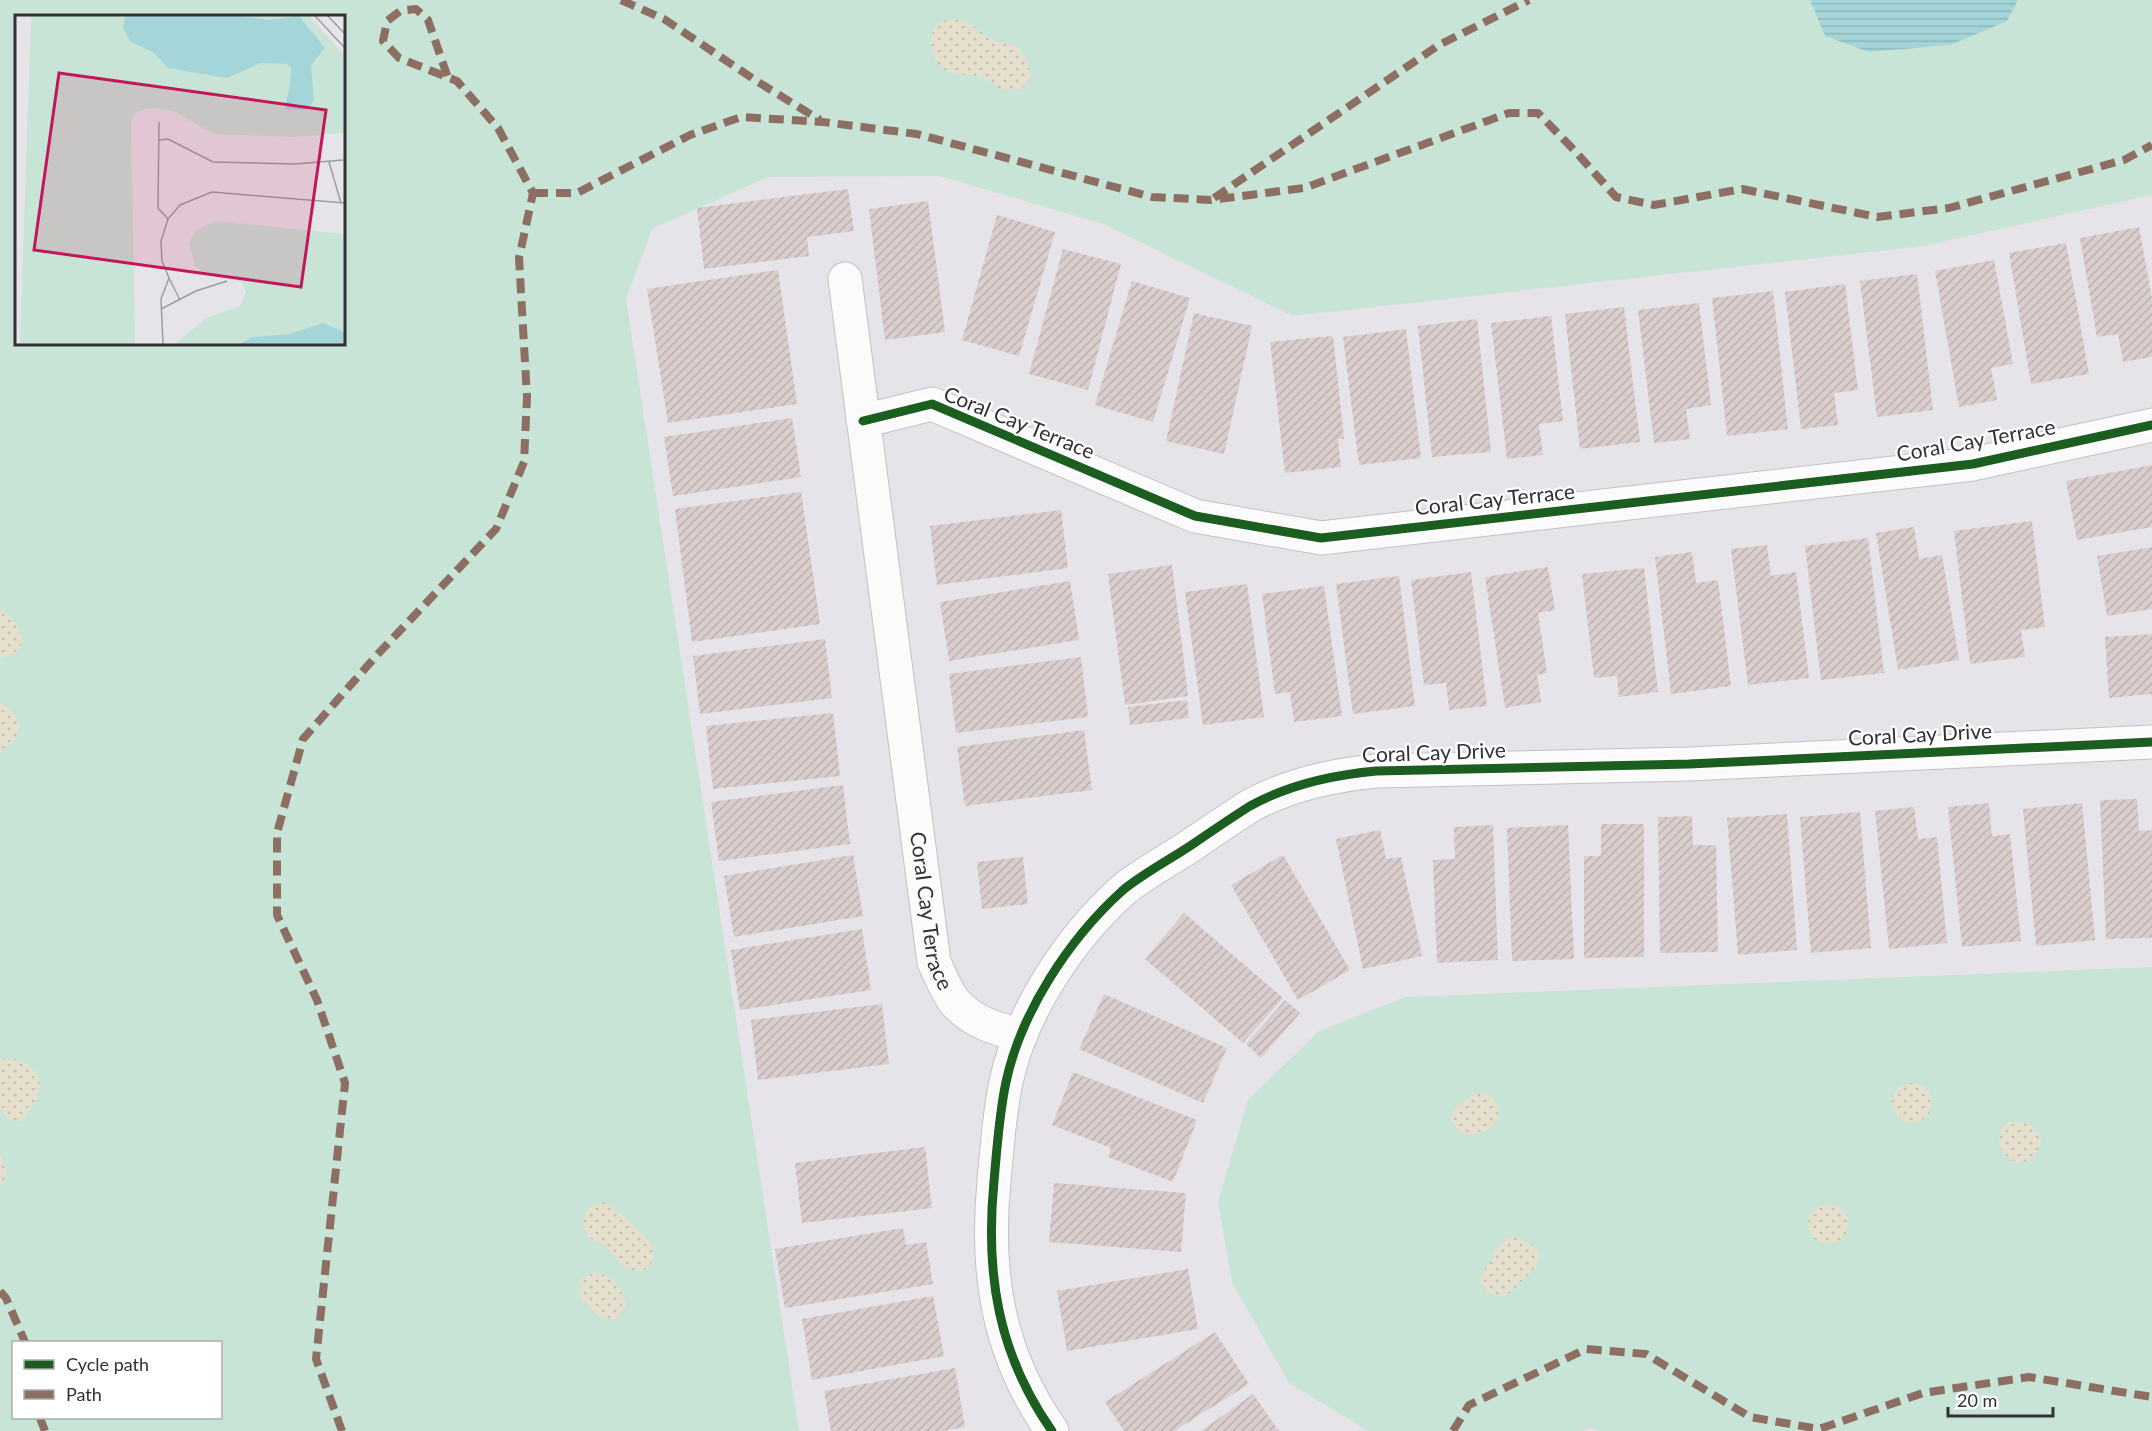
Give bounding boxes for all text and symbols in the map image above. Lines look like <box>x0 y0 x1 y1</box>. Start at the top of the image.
inset map <box>15 15 345 345</box>
street label: Coral Cay Terrace <box>940 380 1099 463</box>
street label: Coral Cay Terrace <box>1894 413 2057 466</box>
street label: Coral Cay Terrace <box>1414 478 1576 519</box>
street label: Coral Cay Drive <box>1847 717 1992 750</box>
street label: Coral Cay Drive <box>1362 736 1506 767</box>
street label: Coral Cay Terrace <box>906 830 959 994</box>
legend <box>12 1341 222 1419</box>
text: Cycle path <box>66 1353 149 1375</box>
scale bar <box>1948 1380 2053 1418</box>
text: Path <box>66 1383 102 1405</box>
text: 20 m <box>1957 1389 1997 1411</box>

